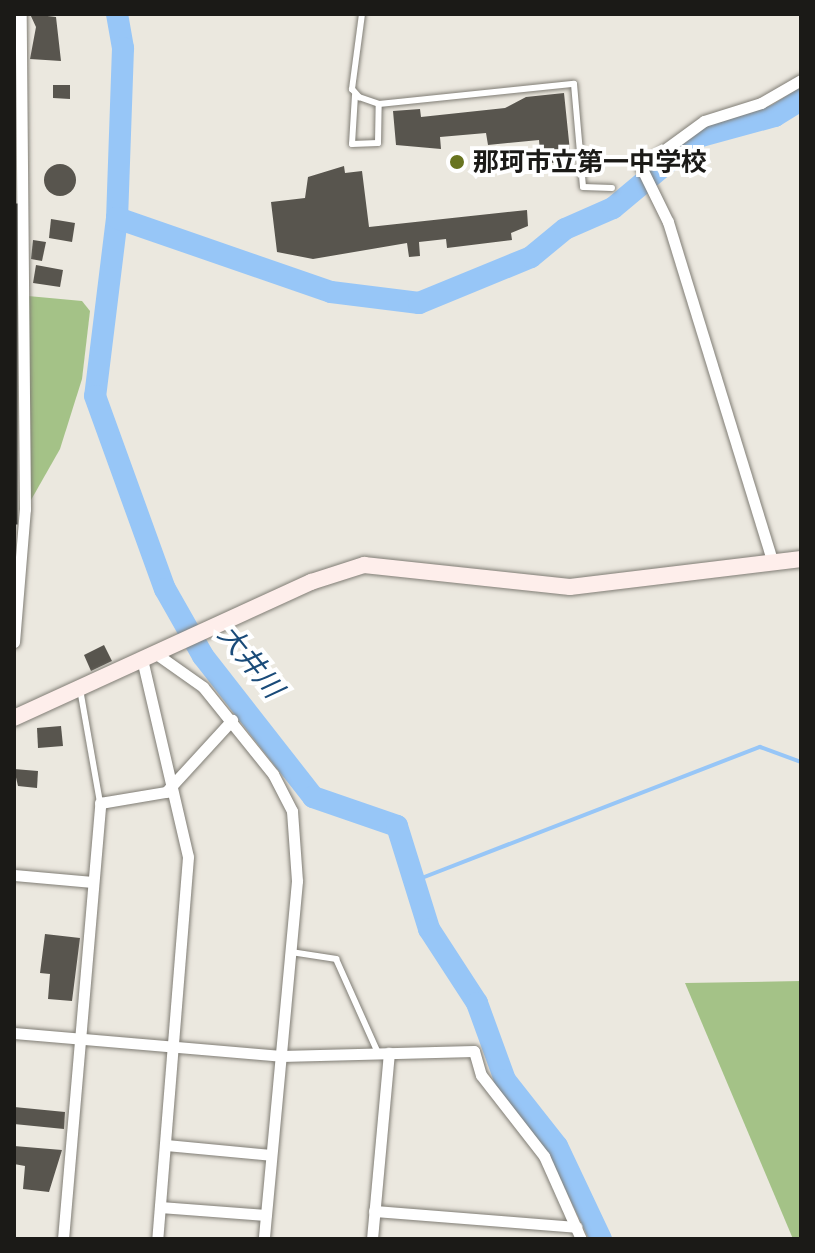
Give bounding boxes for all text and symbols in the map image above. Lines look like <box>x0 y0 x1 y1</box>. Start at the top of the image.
place label: 那珂市立第一中学校 <box>473 146 707 178</box>
marker: 那珂市立第一中学校 <box>448 153 466 171</box>
water label: 大井川 <box>212 618 290 704</box>

